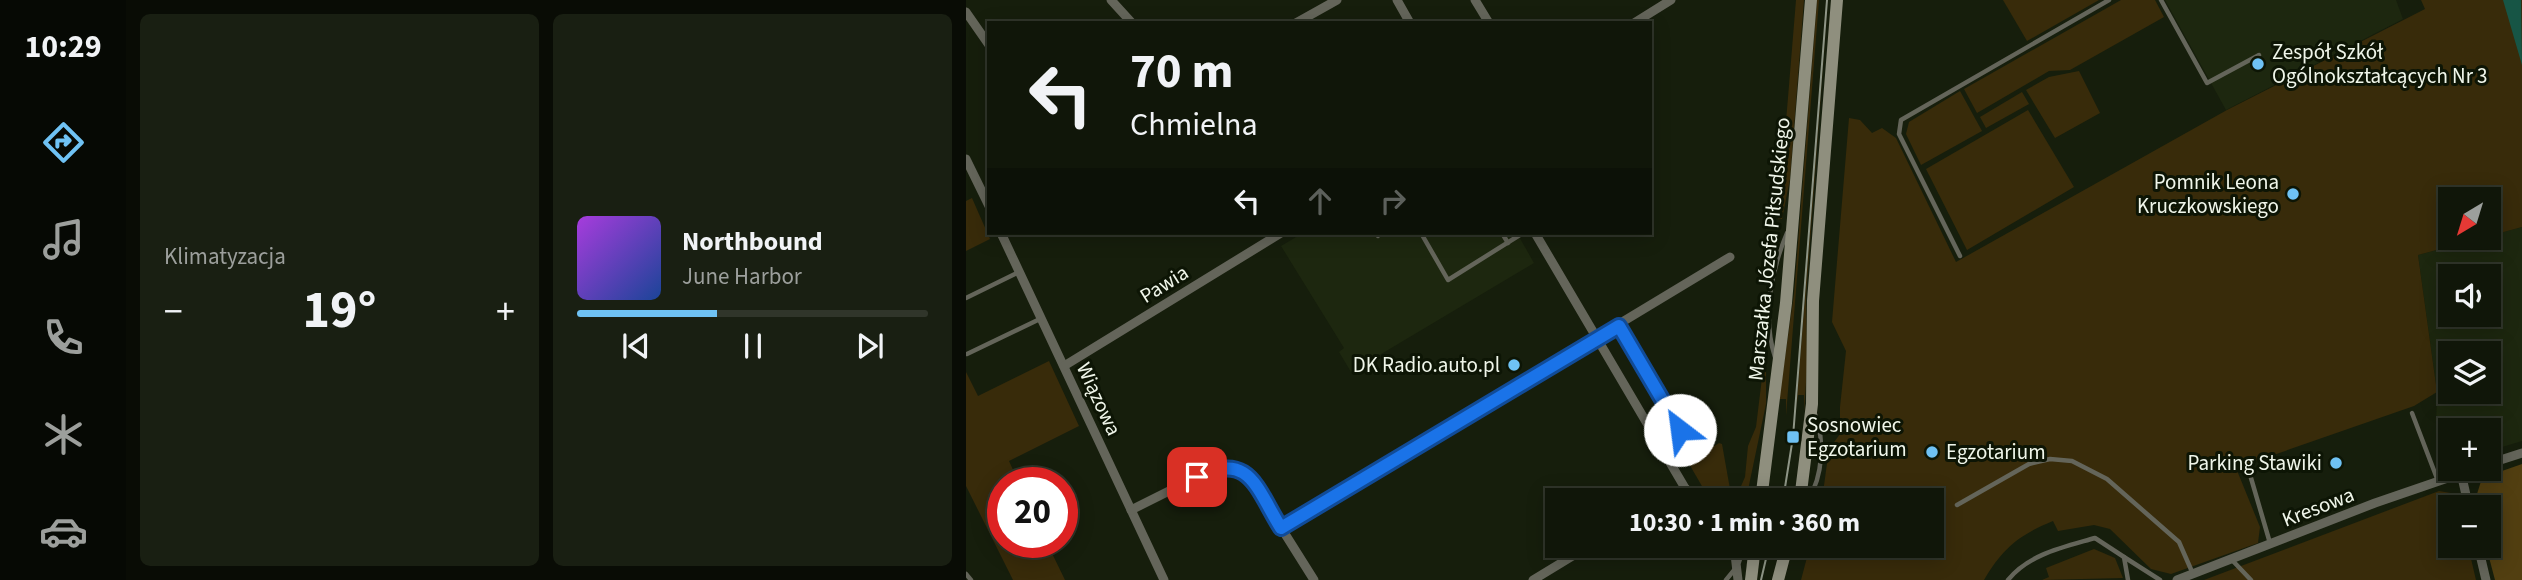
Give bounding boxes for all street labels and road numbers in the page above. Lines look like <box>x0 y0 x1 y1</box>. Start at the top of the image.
street label: Marszałka Józefa Piłsudskiego <box>1740 116 1798 382</box>
street label: Pawia <box>1134 257 1194 311</box>
street label: Wiązowa <box>1069 357 1129 441</box>
street label: Kresowa <box>2278 480 2358 534</box>

